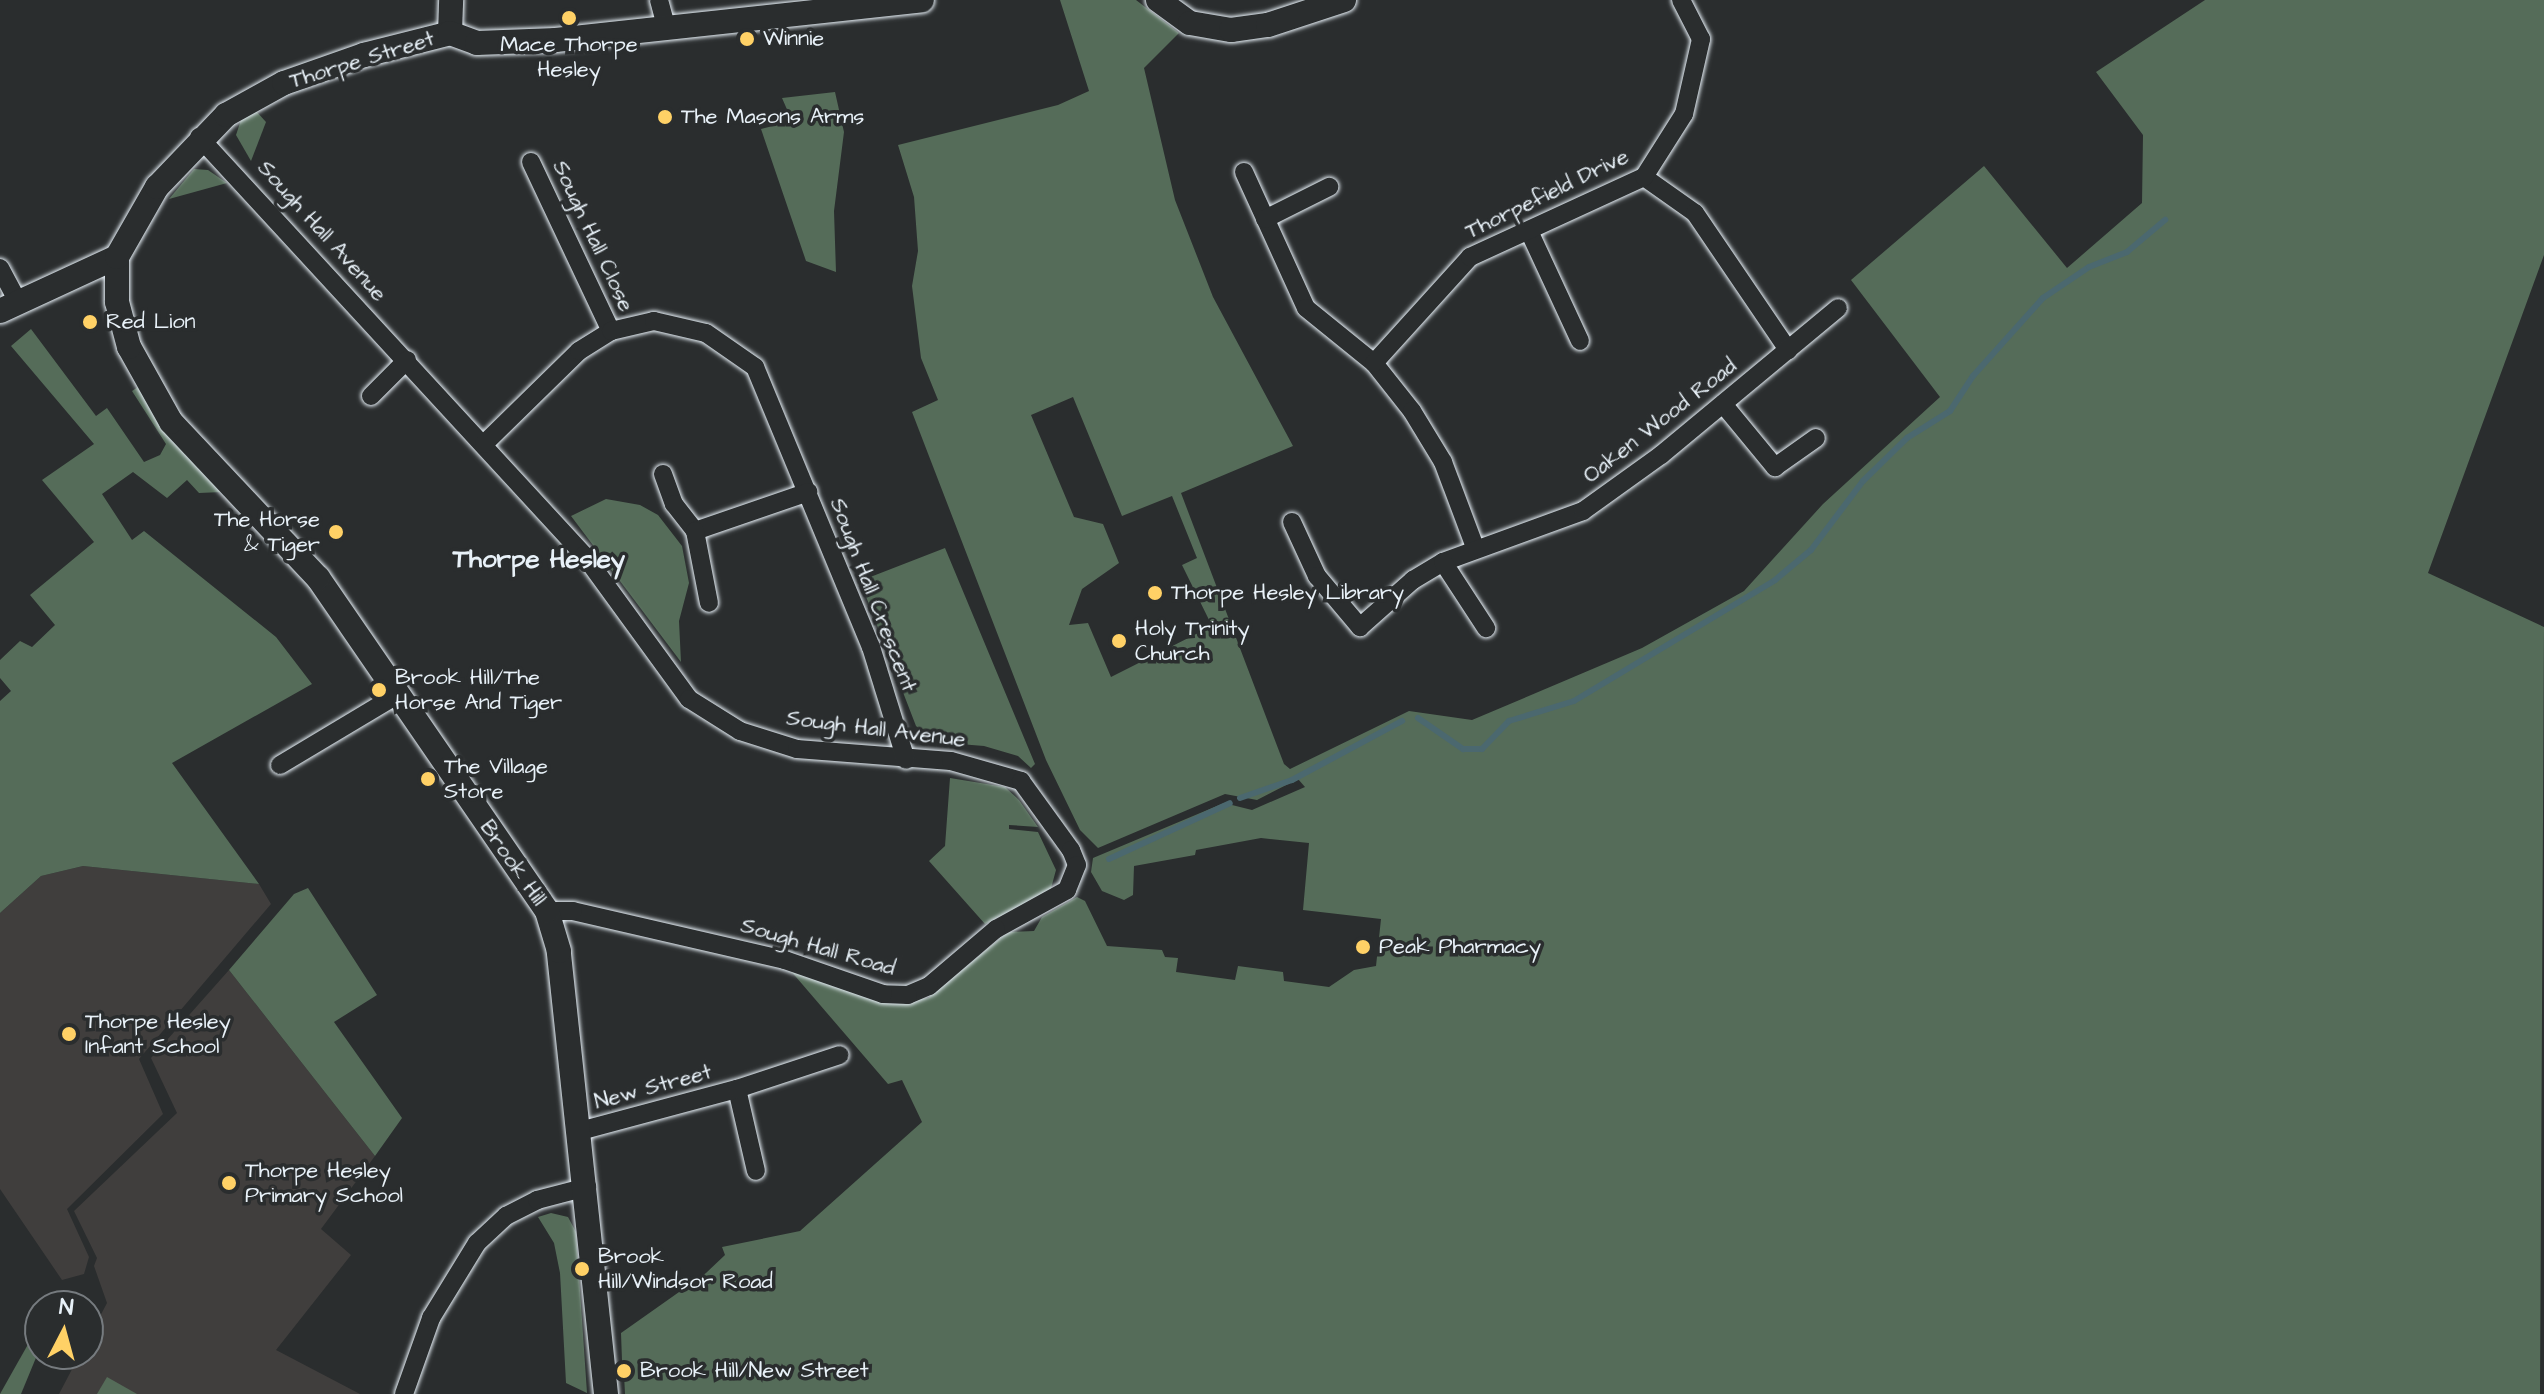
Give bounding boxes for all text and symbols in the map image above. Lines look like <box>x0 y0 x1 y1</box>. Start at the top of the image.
marker: Mace Thorpe Hesley <box>560 9 578 27</box>
street label: Thorpe Street <box>286 25 438 95</box>
place label: Winnie <box>763 26 824 52</box>
marker: Winnie <box>738 30 756 48</box>
place label: Mace Thorpe Hesley <box>500 31 638 82</box>
place label: The Masons Arms <box>681 104 864 130</box>
marker: The Masons Arms <box>656 108 674 126</box>
street label: Thorpefield Drive <box>1461 143 1633 245</box>
street label: Sough Hall Avenue <box>252 155 392 307</box>
street label: Sough Hall Close <box>547 156 639 316</box>
place label: Red Lion <box>106 309 196 335</box>
marker: Red Lion <box>81 313 99 331</box>
street label: Oaken Wood Road <box>1578 353 1742 489</box>
street label: Sough Hall Crescent <box>824 494 922 696</box>
place label: The Horse & Tiger <box>214 506 320 558</box>
marker: The Horse & Tiger <box>327 523 345 541</box>
district label: Thorpe Hesley <box>453 544 625 576</box>
place label: Thorpe Hesley Library <box>1171 580 1404 606</box>
marker: Thorpe Hesley Library <box>1146 584 1164 602</box>
place label: Holy Trinity Church <box>1135 615 1250 666</box>
marker: Holy Trinity Church <box>1110 632 1128 650</box>
place label: Brook Hill/The Horse And Tiger <box>395 664 562 716</box>
marker: Brook Hill/The Horse And Tiger <box>370 681 388 699</box>
street label: Sough Hall Avenue <box>785 705 967 753</box>
place label: The Village Store <box>444 753 548 804</box>
marker: The Village Store <box>419 770 437 788</box>
street label: Brook Hill <box>474 815 552 911</box>
street label: Sough Hall Road <box>738 912 898 982</box>
place label: Peak Pharmacy <box>1379 934 1541 960</box>
marker: Peak Pharmacy <box>1354 938 1372 956</box>
place label: Thorpe Hesley Infant School <box>85 1008 231 1060</box>
marker: Thorpe Hesley Infant School <box>60 1025 78 1043</box>
street label: New Street <box>592 1059 714 1115</box>
place label: Thorpe Hesley Primary School <box>245 1157 403 1208</box>
marker: Thorpe Hesley Primary School <box>220 1174 238 1192</box>
place label: Brook Hill/Windsor Road <box>598 1243 773 1294</box>
marker: Brook Hill/Windsor Road <box>573 1260 591 1278</box>
north arrow <box>24 1290 104 1370</box>
text: N <box>58 1291 75 1324</box>
place label: Brook Hill/New Street <box>640 1358 869 1384</box>
marker: Brook Hill/New Street <box>615 1362 633 1380</box>

